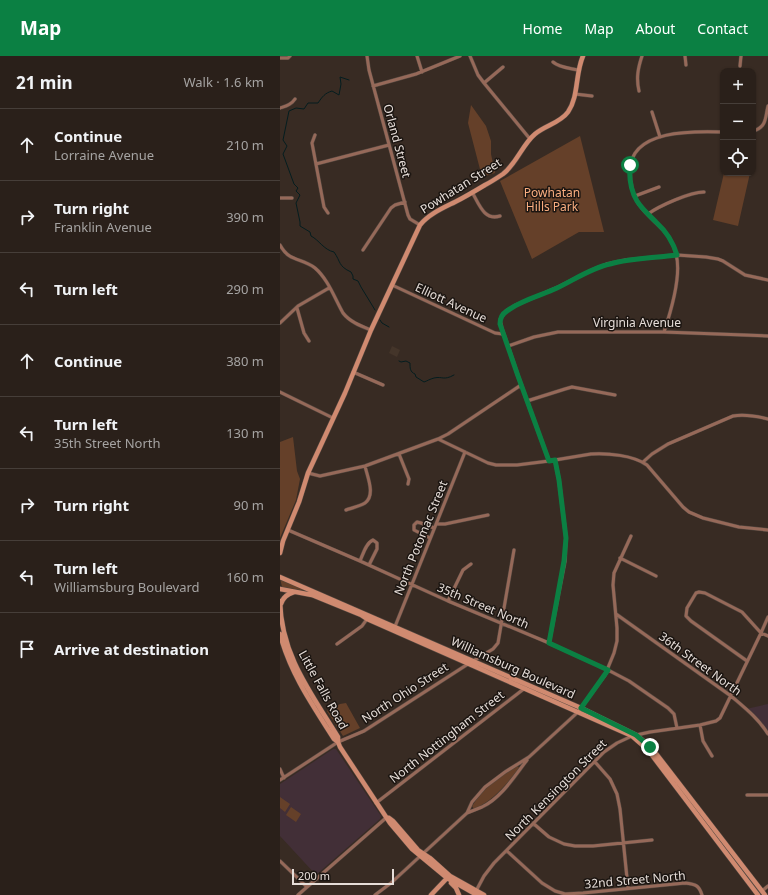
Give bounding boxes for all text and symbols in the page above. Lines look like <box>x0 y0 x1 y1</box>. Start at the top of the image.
text: Map <box>20 15 61 41</box>
text: Home <box>523 19 562 38</box>
text: Map <box>584 19 614 38</box>
text: About <box>636 19 675 38</box>
text: Contact <box>697 19 748 38</box>
map controls <box>720 68 756 176</box>
button: + <box>720 68 756 104</box>
text: 21 min <box>16 71 73 94</box>
text: Walk · 1.6 km <box>184 73 264 91</box>
street label: Orland Street <box>379 102 416 180</box>
button: − <box>720 104 756 140</box>
text: Continue <box>54 126 122 146</box>
icon: ahead <box>16 134 38 156</box>
text: 210 m <box>226 136 264 154</box>
button: locate <box>720 140 756 176</box>
text: Lorraine Avenue <box>54 146 154 164</box>
street label: Powhatan Street <box>417 153 505 217</box>
route start <box>621 156 639 174</box>
park label: Powhatan Hills Park <box>524 184 580 215</box>
text: Turn right <box>54 198 129 218</box>
icon: right <box>16 206 38 228</box>
text: 390 m <box>226 208 264 226</box>
text: Franklin Avenue <box>54 218 152 236</box>
icon: left <box>16 278 38 300</box>
text: Turn left <box>54 279 118 299</box>
street label: Elliott Avenue <box>413 279 490 327</box>
text: 290 m <box>226 280 264 298</box>
street label: Virginia Avenue <box>593 314 681 331</box>
icon: ahead <box>16 350 38 372</box>
text: Continue <box>54 351 122 371</box>
text: 380 m <box>226 352 264 370</box>
text: Turn left <box>54 414 118 434</box>
icon: left <box>16 422 38 444</box>
text: 130 m <box>226 424 264 442</box>
text: 35th Street North <box>54 434 161 452</box>
street label: North Potomac Street <box>390 477 452 598</box>
icon: right <box>16 494 38 516</box>
text: Turn right <box>54 495 129 515</box>
text: 90 m <box>234 496 264 514</box>
text: Turn left <box>54 558 118 578</box>
icon: left <box>16 566 38 588</box>
text: 160 m <box>226 568 264 586</box>
text: Williamsburg Boulevard <box>54 578 200 596</box>
street label: 35th Street North <box>435 579 532 633</box>
street label: 36th Street North <box>656 628 745 699</box>
street label: Williamsburg Boulevard <box>448 632 578 703</box>
icon: arrive <box>16 638 38 660</box>
text: Arrive at destination <box>54 639 209 659</box>
street label: Little Falls Road <box>295 647 352 732</box>
street label: North Ohio Street <box>358 658 452 727</box>
street label: North Nottingham Street <box>386 686 508 787</box>
street label: North Kensington Street <box>501 735 611 844</box>
route end <box>641 738 659 756</box>
scale bar <box>292 867 394 886</box>
street label: 32nd Street North <box>584 867 686 892</box>
text: 200 m <box>298 868 330 883</box>

